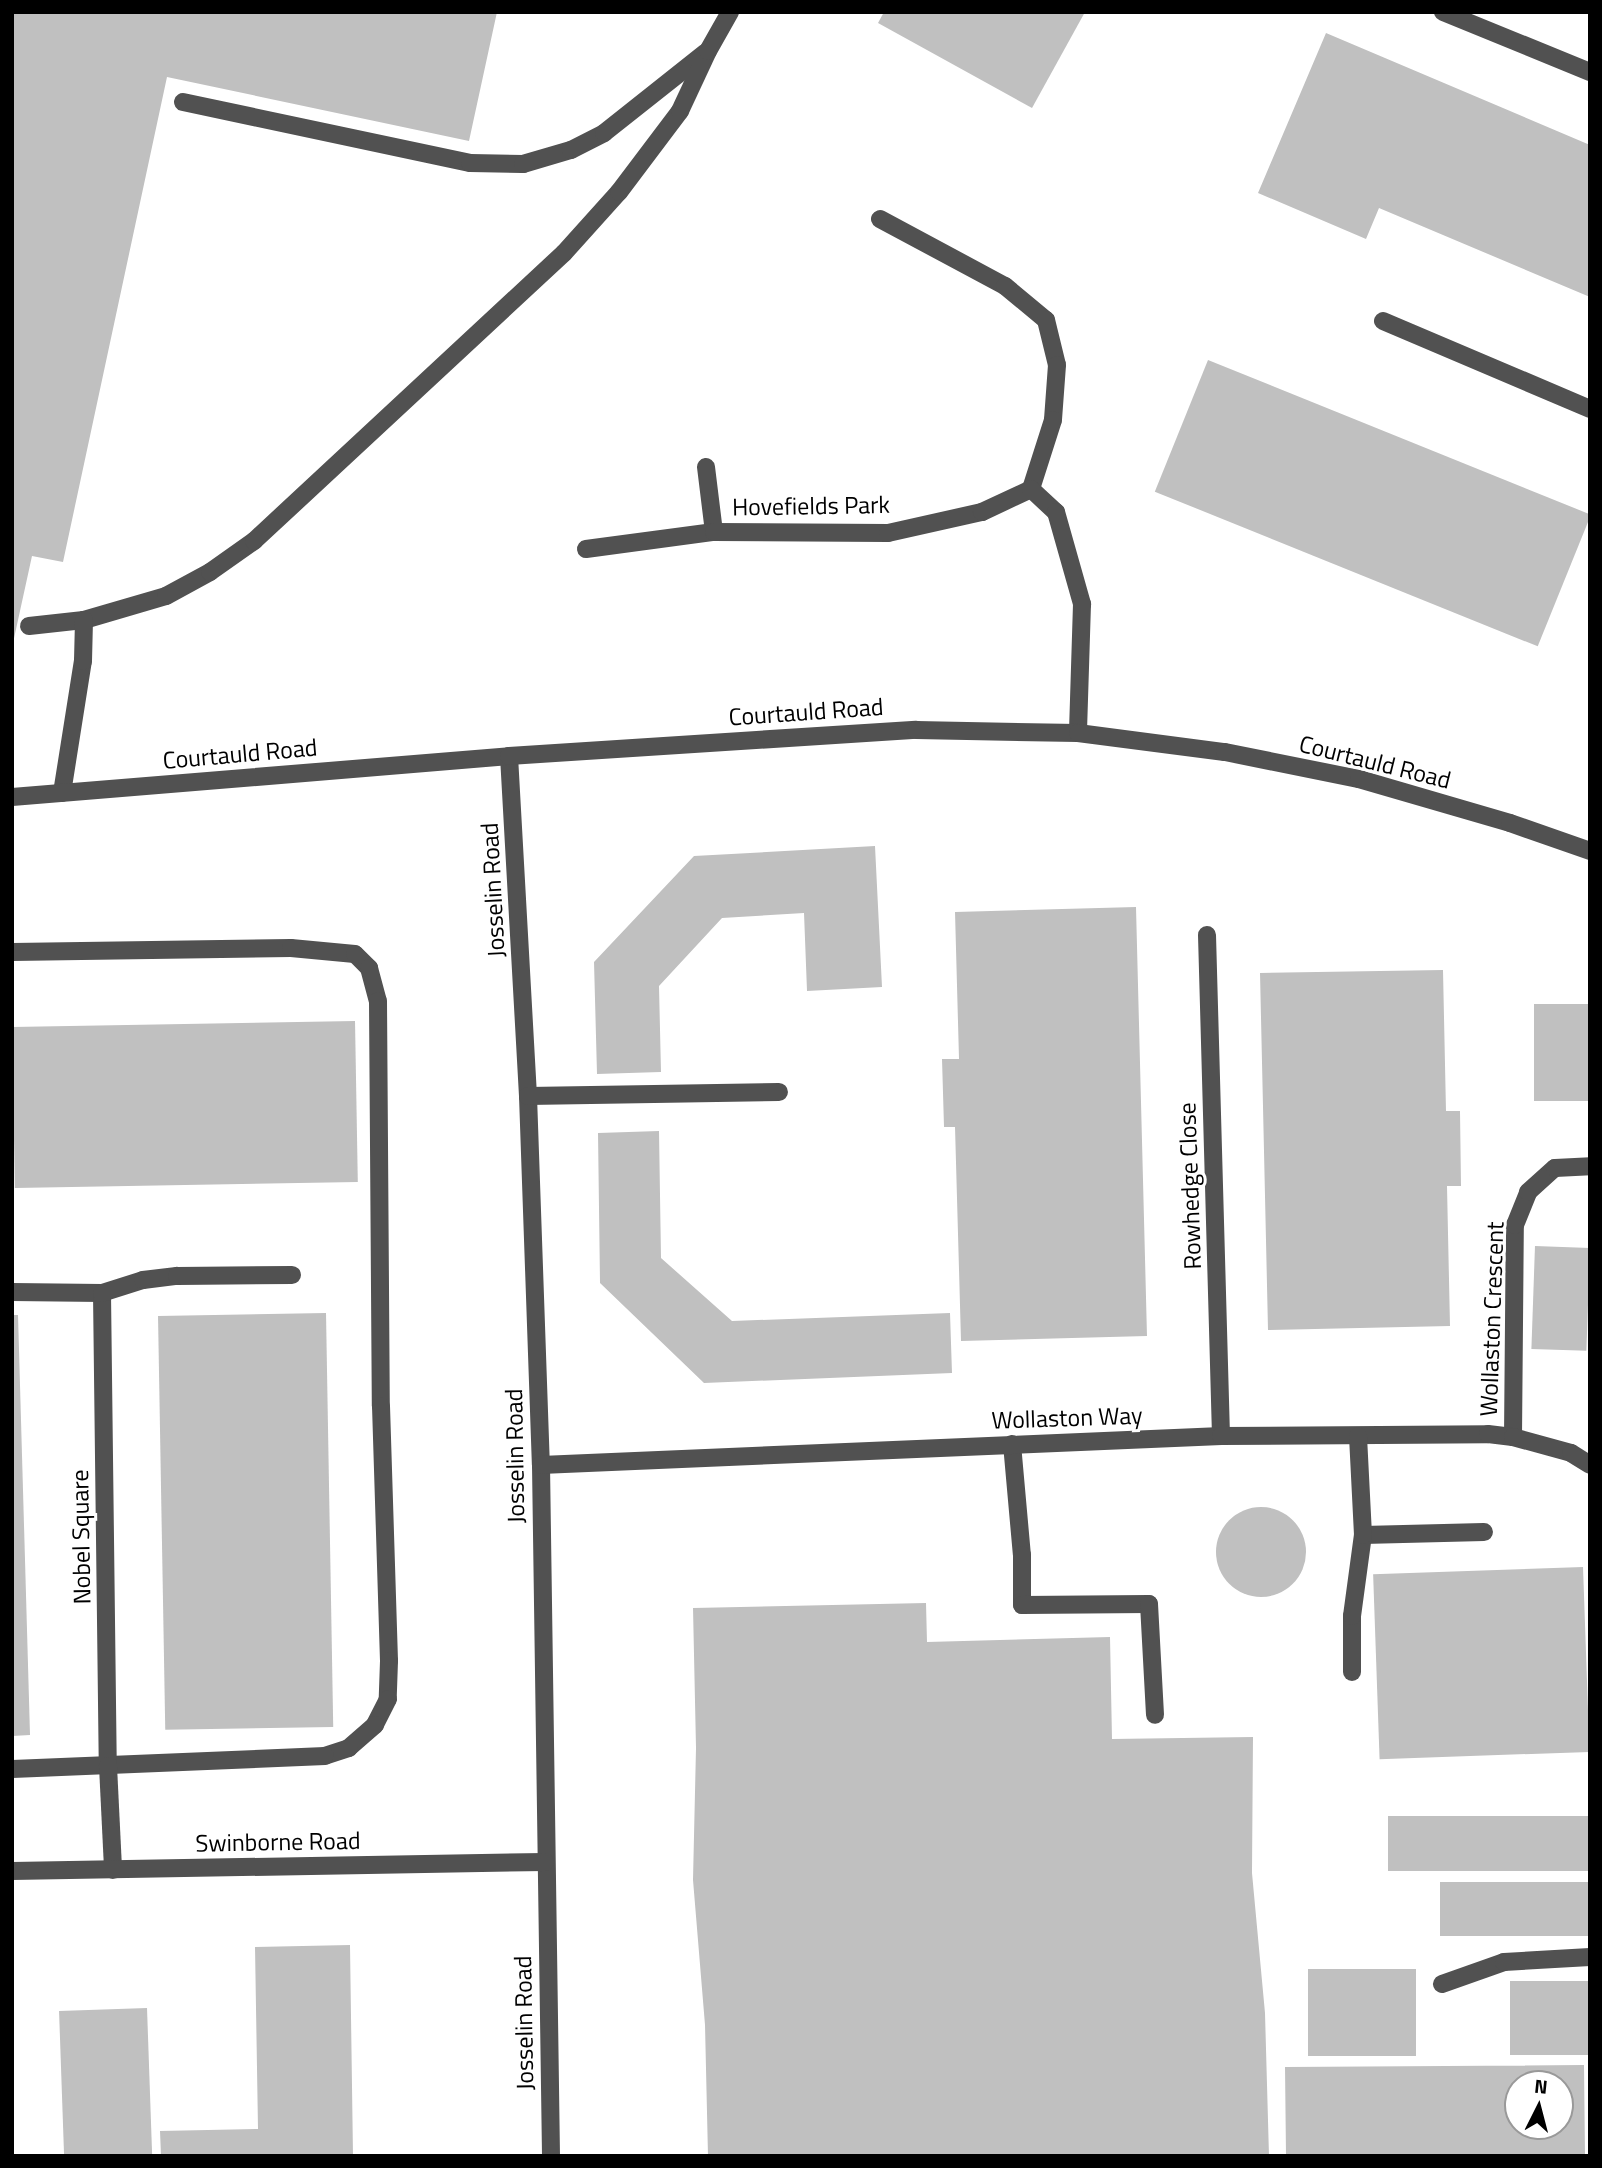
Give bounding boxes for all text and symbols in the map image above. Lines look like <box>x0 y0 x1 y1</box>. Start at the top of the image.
street label: Hovefields Park <box>732 490 890 522</box>
street label: Courtauld Road <box>728 692 884 732</box>
street label: Courtauld Road <box>1296 729 1454 795</box>
street label: Courtauld Road <box>161 733 319 775</box>
street label: Josselin Road <box>475 822 511 958</box>
street label: Rowhedge Close <box>1173 1102 1207 1270</box>
street label: Wollaston Crescent <box>1474 1221 1510 1417</box>
street label: Josselin Road <box>499 1388 531 1524</box>
street label: Wollaston Way <box>991 1401 1143 1435</box>
street label: Nobel Square <box>65 1469 97 1605</box>
street label: Swinborne Road <box>195 1826 361 1858</box>
street label: Josselin Road <box>508 1955 540 2091</box>
north arrow <box>1504 2070 1574 2140</box>
text: N <box>1533 2070 1549 2101</box>

